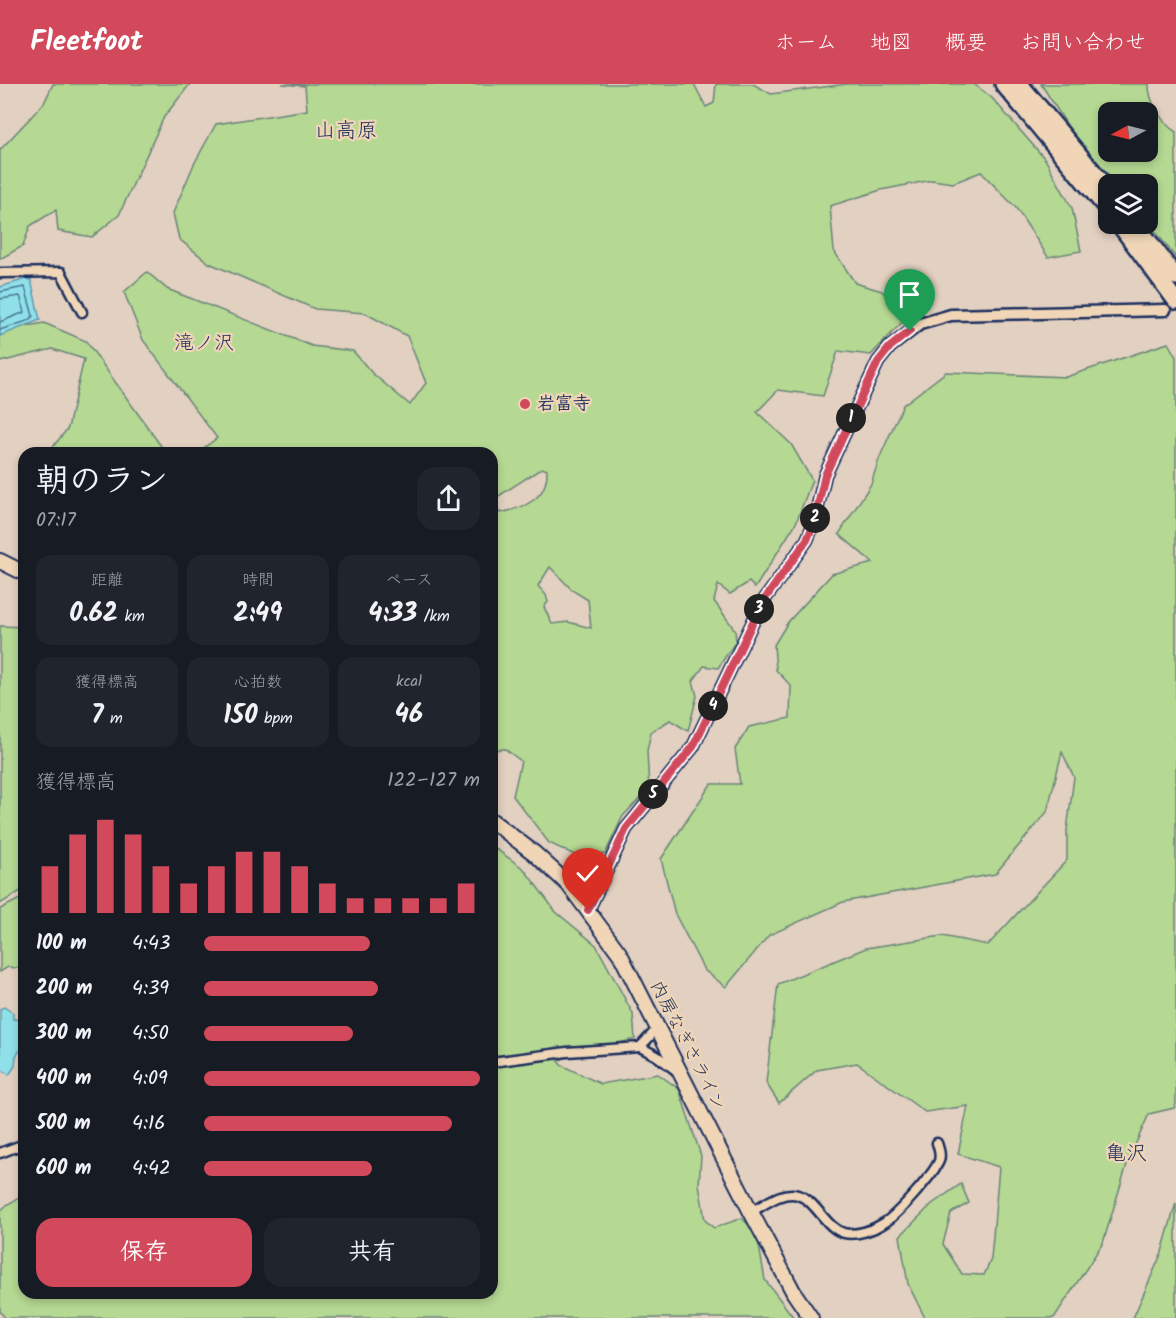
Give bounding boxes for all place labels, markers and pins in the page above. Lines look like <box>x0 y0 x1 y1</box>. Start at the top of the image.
pin <box>884 269 935 331</box>
place label: 岩富寺 <box>537 390 591 419</box>
marker: 岩富寺 <box>518 397 532 411</box>
pin: 1 <box>836 403 866 433</box>
pin: 2 <box>800 503 830 533</box>
pin: 3 <box>744 594 774 624</box>
pin: 4 <box>698 691 728 721</box>
pin: 5 <box>638 779 668 809</box>
pin <box>562 848 613 910</box>

